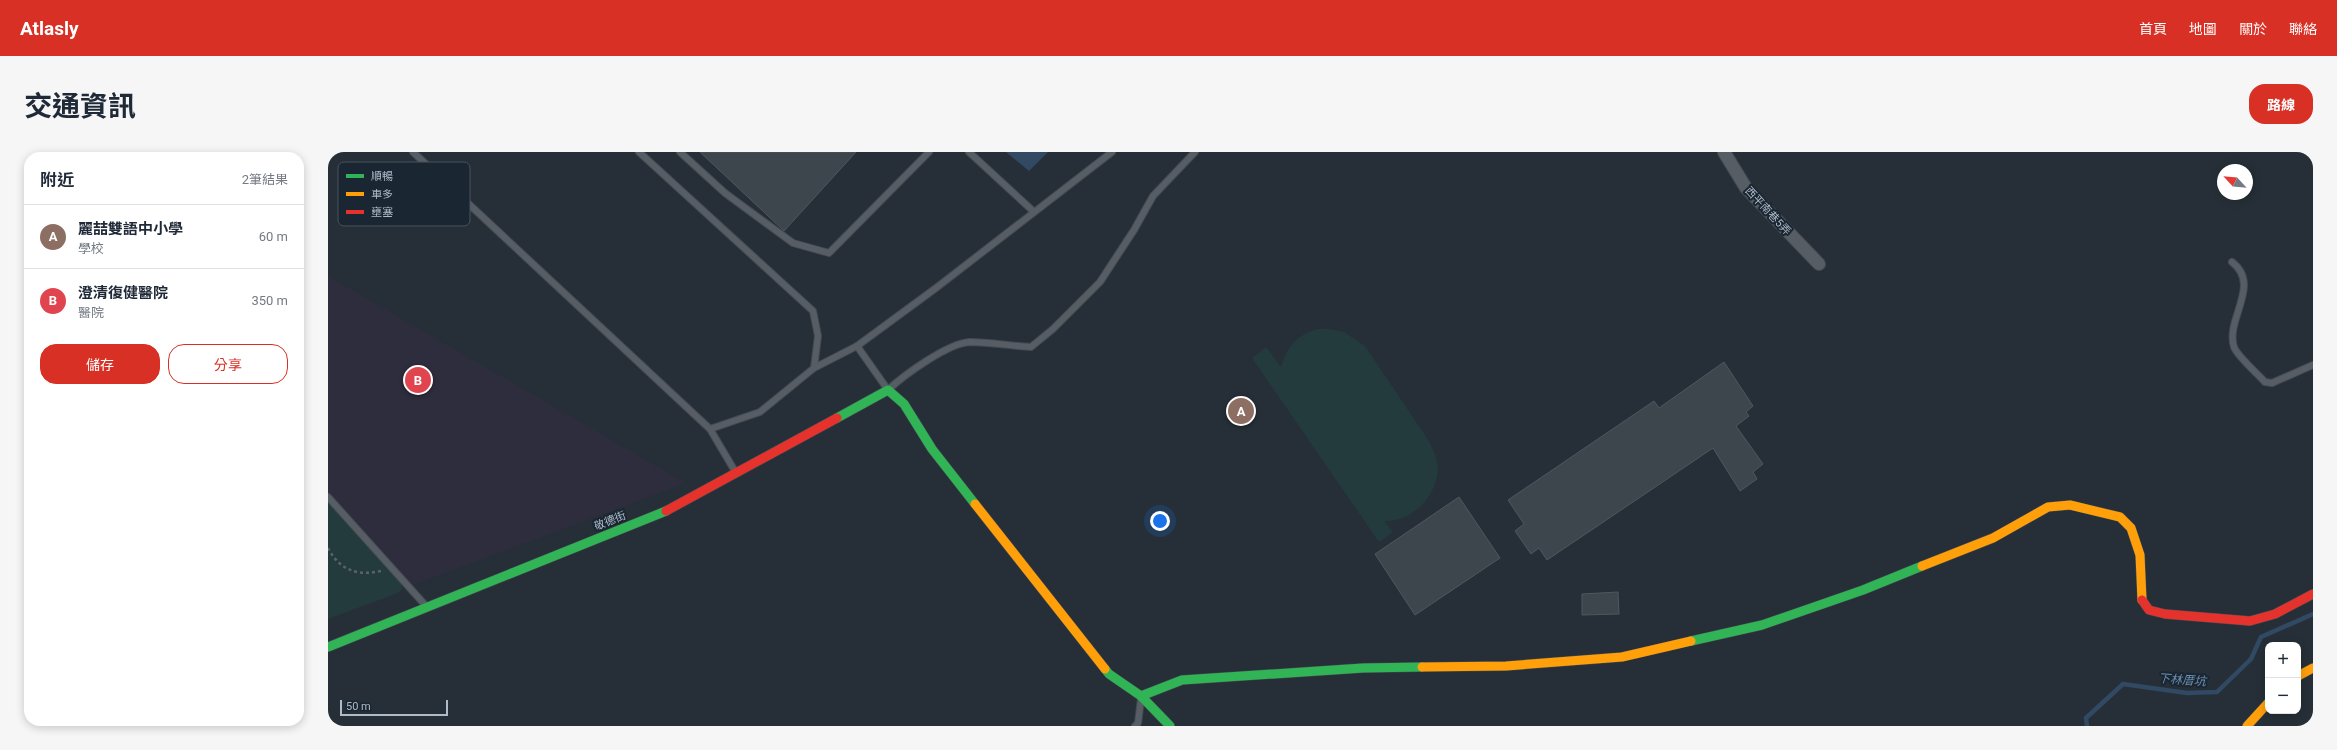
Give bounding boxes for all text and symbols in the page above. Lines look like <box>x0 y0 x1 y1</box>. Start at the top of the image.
text: Atlasly <box>20 17 79 40</box>
text: 首頁 <box>2139 21 2167 37</box>
text: 地圖 <box>2189 21 2217 37</box>
text: 關於 <box>2239 21 2267 37</box>
text: 聯絡 <box>2289 21 2317 37</box>
button: 路線 <box>2249 84 2313 124</box>
text: 交通資訊 <box>24 90 136 123</box>
legend <box>338 162 470 226</box>
north arrow <box>2217 164 2253 200</box>
text: 附近 <box>40 170 74 190</box>
text: 順暢 <box>371 170 393 183</box>
text: 2筆結果 <box>242 172 288 187</box>
street label: 西平南巷5弄 <box>1742 184 1794 238</box>
text: 車多 <box>371 188 393 201</box>
text: 壅塞 <box>371 206 393 219</box>
text: 麗喆雙語中小學 <box>78 220 183 238</box>
text: A <box>49 229 57 244</box>
text: 60 m <box>259 229 288 244</box>
text: 學校 <box>78 241 104 256</box>
text: 澄清復健醫院 <box>78 284 168 302</box>
text: B <box>49 293 57 308</box>
text: 350 m <box>251 293 288 308</box>
text: 醫院 <box>78 305 104 320</box>
button: 儲存 <box>40 344 160 384</box>
button: 分享 <box>168 344 288 384</box>
pin: B <box>405 365 431 395</box>
pin: A <box>1228 396 1254 426</box>
street label: 敬德街 <box>592 509 628 533</box>
your location <box>1150 511 1170 531</box>
map controls <box>2265 642 2301 714</box>
button: + <box>2265 642 2301 678</box>
water label: 下林厝坑 <box>2158 671 2208 689</box>
button: − <box>2265 678 2301 714</box>
scale bar <box>340 698 448 717</box>
text: 50 m <box>346 700 371 713</box>

